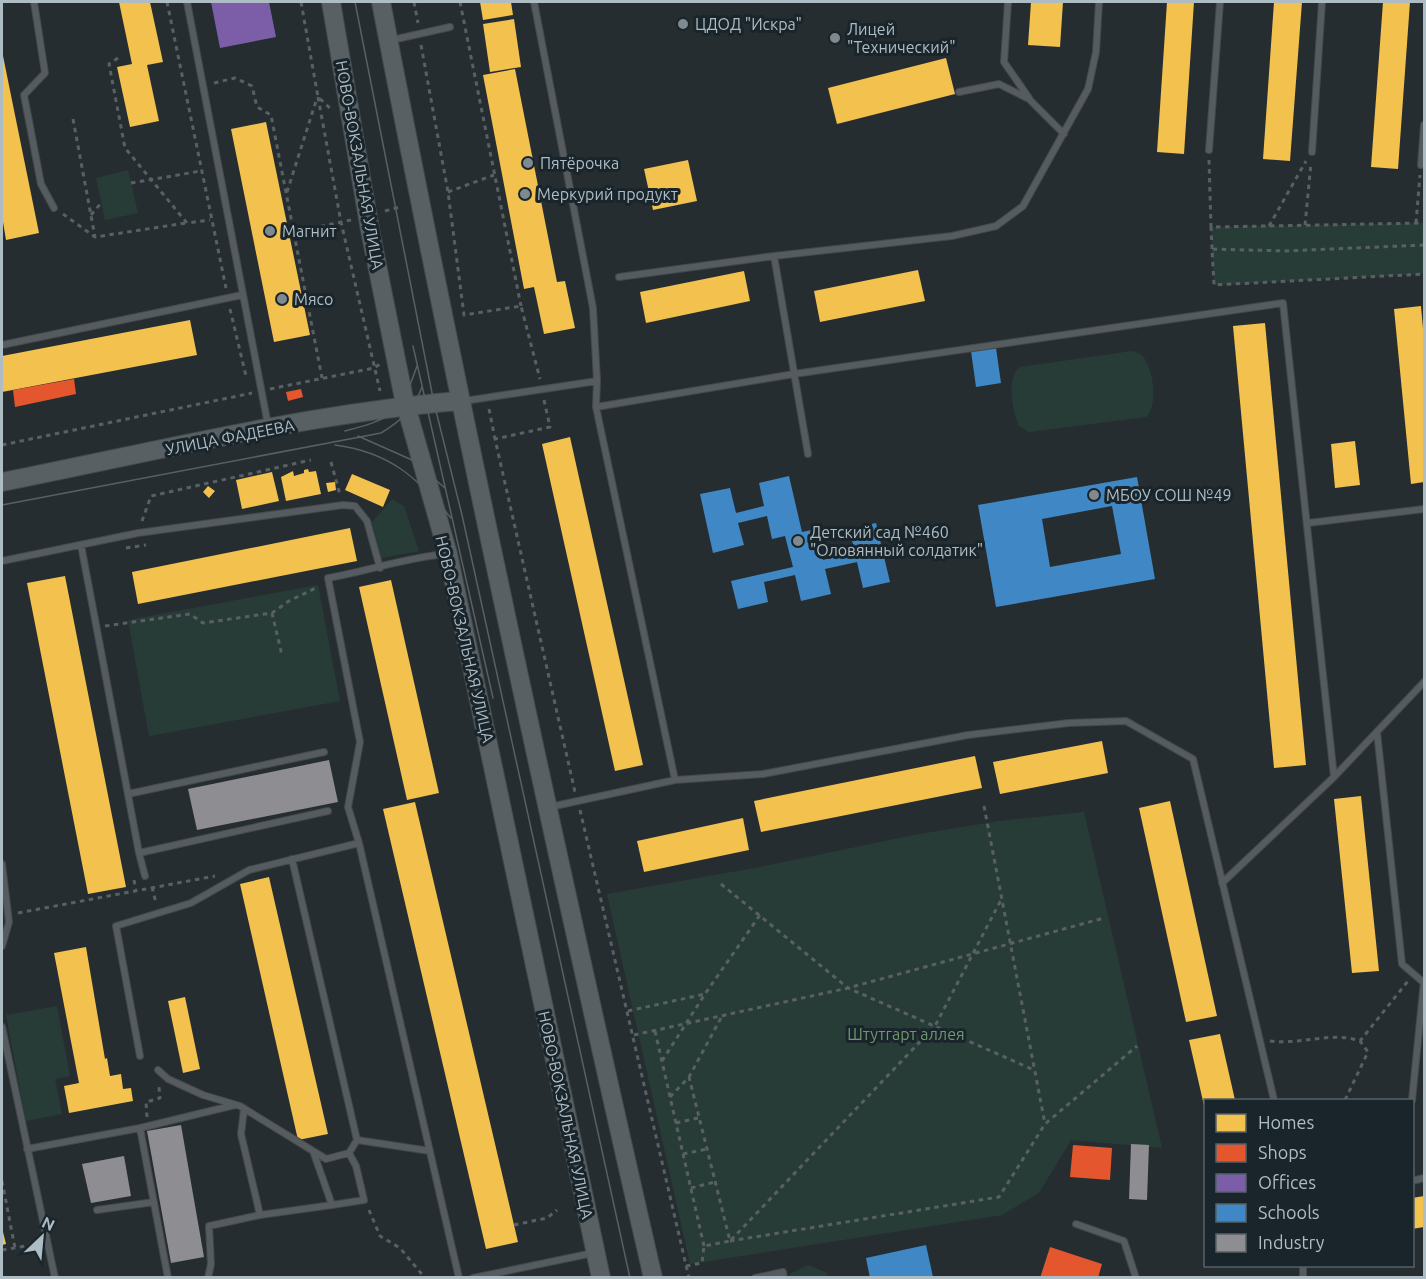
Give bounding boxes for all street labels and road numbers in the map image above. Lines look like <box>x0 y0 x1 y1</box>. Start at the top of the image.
street label: НОВО-ВОКЗАЛЬНАЯ УЛИЦА <box>333 59 387 272</box>
street label: УЛИЦА ФАДЕЕВА <box>164 416 296 458</box>
street label: НОВО-ВОКЗАЛЬНАЯ УЛИЦА <box>432 534 498 745</box>
street label: НОВО-ВОКЗАЛЬНАЯ УЛИЦА <box>535 1009 597 1221</box>

